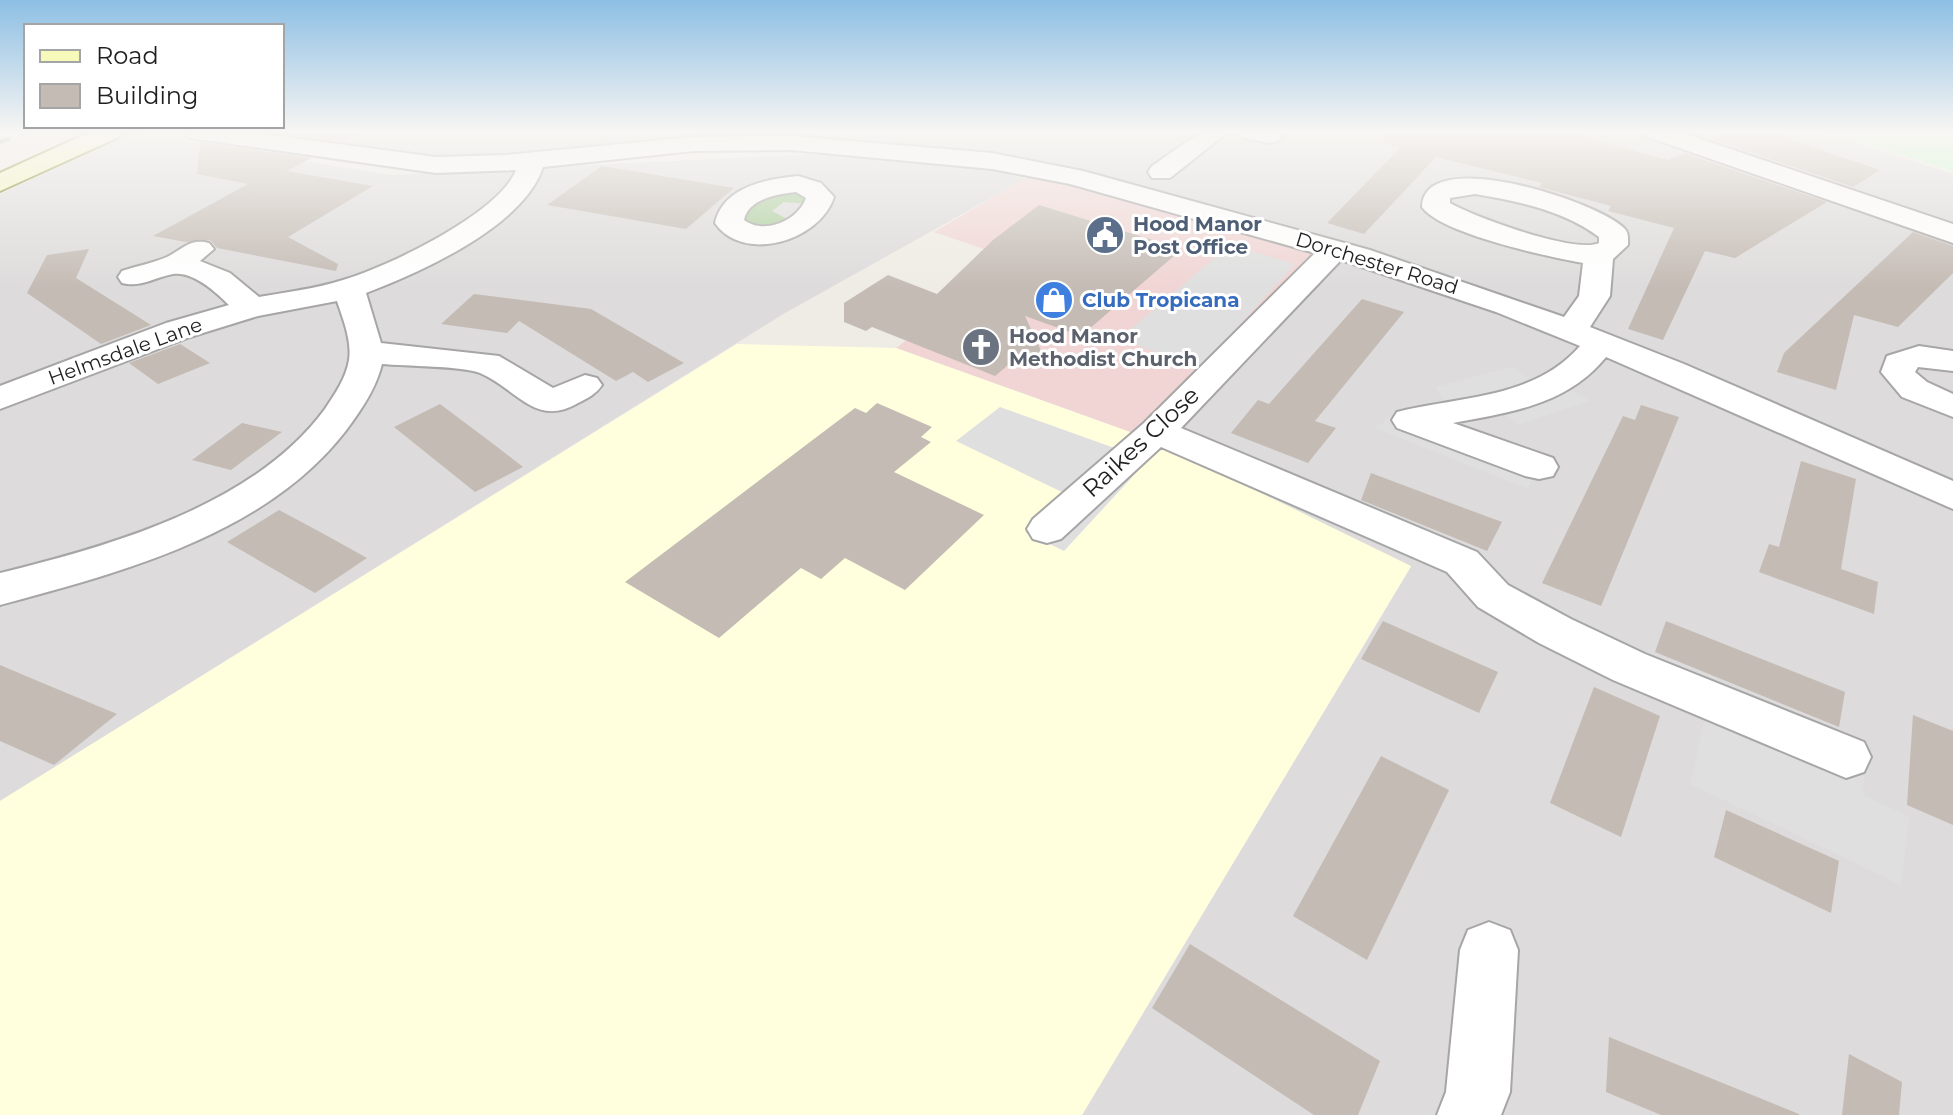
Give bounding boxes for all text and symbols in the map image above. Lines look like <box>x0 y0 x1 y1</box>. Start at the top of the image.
legend <box>24 24 284 128</box>
text: Road <box>96 41 159 70</box>
text: Building <box>96 81 199 110</box>
place label: Hood Manor Post Office <box>1133 212 1262 259</box>
public building icon: Hood Manor Post Office <box>1084 214 1126 256</box>
street label: Dorchester Road <box>1293 227 1461 299</box>
shop icon: Club Tropicana <box>1033 279 1075 321</box>
place label: Club Tropicana <box>1082 288 1240 312</box>
street label: Helmsdale Lane <box>45 312 205 390</box>
place label: Hood Manor Methodist Church <box>1009 324 1197 371</box>
church icon: Hood Manor Methodist Church <box>960 326 1002 368</box>
street label: Raikes Close <box>1076 380 1205 503</box>

